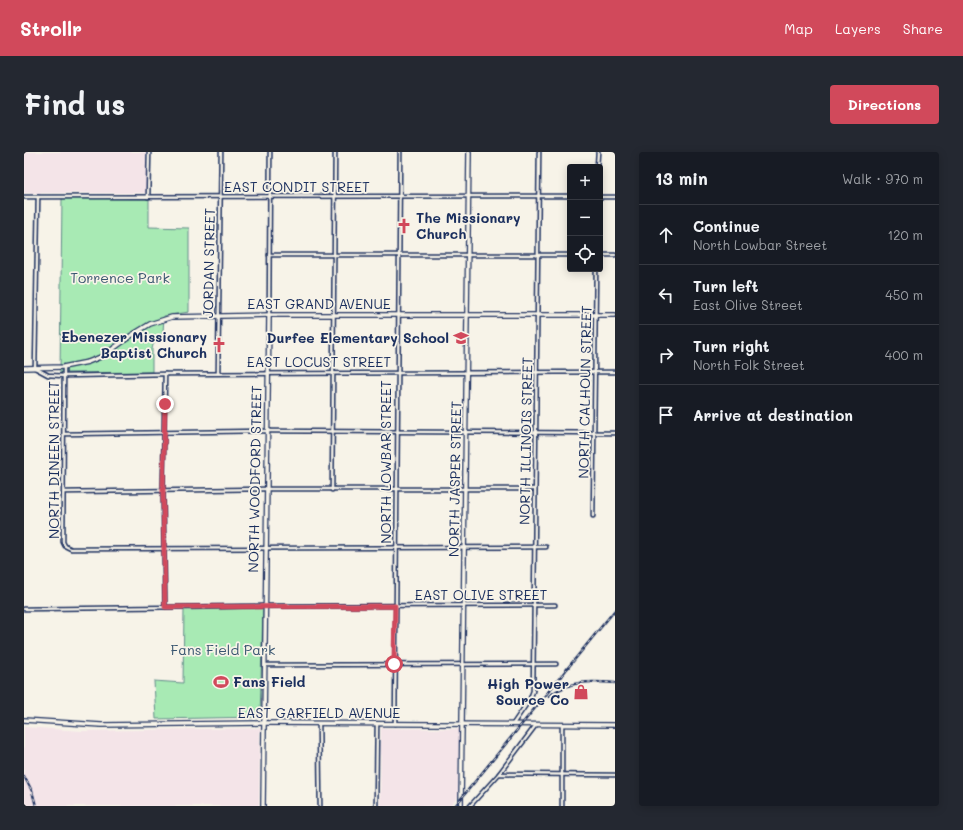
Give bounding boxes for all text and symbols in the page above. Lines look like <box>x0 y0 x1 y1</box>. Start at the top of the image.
text: Strollr <box>20 16 82 41</box>
text: Map <box>784 19 813 38</box>
text: Layers <box>835 19 881 38</box>
text: Share <box>903 19 943 38</box>
button: Directions <box>830 85 939 124</box>
text: Find us <box>24 86 125 122</box>
map controls <box>567 164 603 272</box>
button: + <box>567 164 603 200</box>
text: 13 min <box>655 167 708 189</box>
text: Walk · 970 m <box>842 170 923 187</box>
street label: EAST CONDIT STREET <box>224 177 370 196</box>
button: − <box>567 200 603 236</box>
street label: JORDAN STREET <box>198 207 219 318</box>
place label: The Missionary Church <box>416 208 521 243</box>
text: Continue <box>693 216 760 236</box>
church icon: The Missionary Church <box>395 217 413 235</box>
icon: ahead <box>655 224 677 246</box>
text: 120 m <box>887 226 923 243</box>
button: locate <box>567 236 603 272</box>
text: North Lowbar Street <box>693 236 827 253</box>
park label: Torrence Park <box>70 268 170 287</box>
text: Turn left <box>693 276 758 296</box>
icon: left <box>655 284 677 306</box>
text: 450 m <box>885 286 923 303</box>
street label: EAST GRAND AVENUE <box>247 294 391 313</box>
text: East Olive Street <box>693 296 803 313</box>
street label: NORTH CALHOUN STREET <box>573 305 596 479</box>
place label: Ebenezer Missionary Baptist Church <box>61 327 207 362</box>
place label: Durfee Elementary School <box>267 328 449 347</box>
school or university icon: Durfee Elementary School <box>452 329 470 347</box>
church icon: Ebenezer Missionary Baptist Church <box>210 336 228 354</box>
text: Turn right <box>693 336 770 356</box>
icon: right <box>655 344 677 366</box>
text: 400 m <box>885 346 923 363</box>
street label: EAST LOCUST STREET <box>247 352 391 371</box>
text: North Folk Street <box>693 356 805 373</box>
street label: NORTH ILLINOIS STREET <box>515 357 536 525</box>
street label: NORTH LOWBAR STREET <box>376 380 395 544</box>
street label: NORTH DINEEN STREET <box>44 381 63 539</box>
street label: NORTH WOODFORD STREET <box>243 385 266 573</box>
route end <box>156 395 174 413</box>
street label: NORTH JASPER STREET <box>444 400 465 557</box>
icon: arrive <box>655 404 677 426</box>
text: Arrive at destination <box>693 405 853 425</box>
street label: EAST OLIVE STREET <box>415 585 547 604</box>
park label: Fans Field Park <box>171 640 275 659</box>
route start <box>385 655 403 673</box>
place label: Fans Field <box>233 672 306 691</box>
sports icon: Fans Field <box>212 673 230 691</box>
place label: High Power Source Co <box>487 674 569 709</box>
shop icon: High Power Source Co <box>572 683 590 701</box>
street label: EAST GARFIELD AVENUE <box>238 703 400 722</box>

